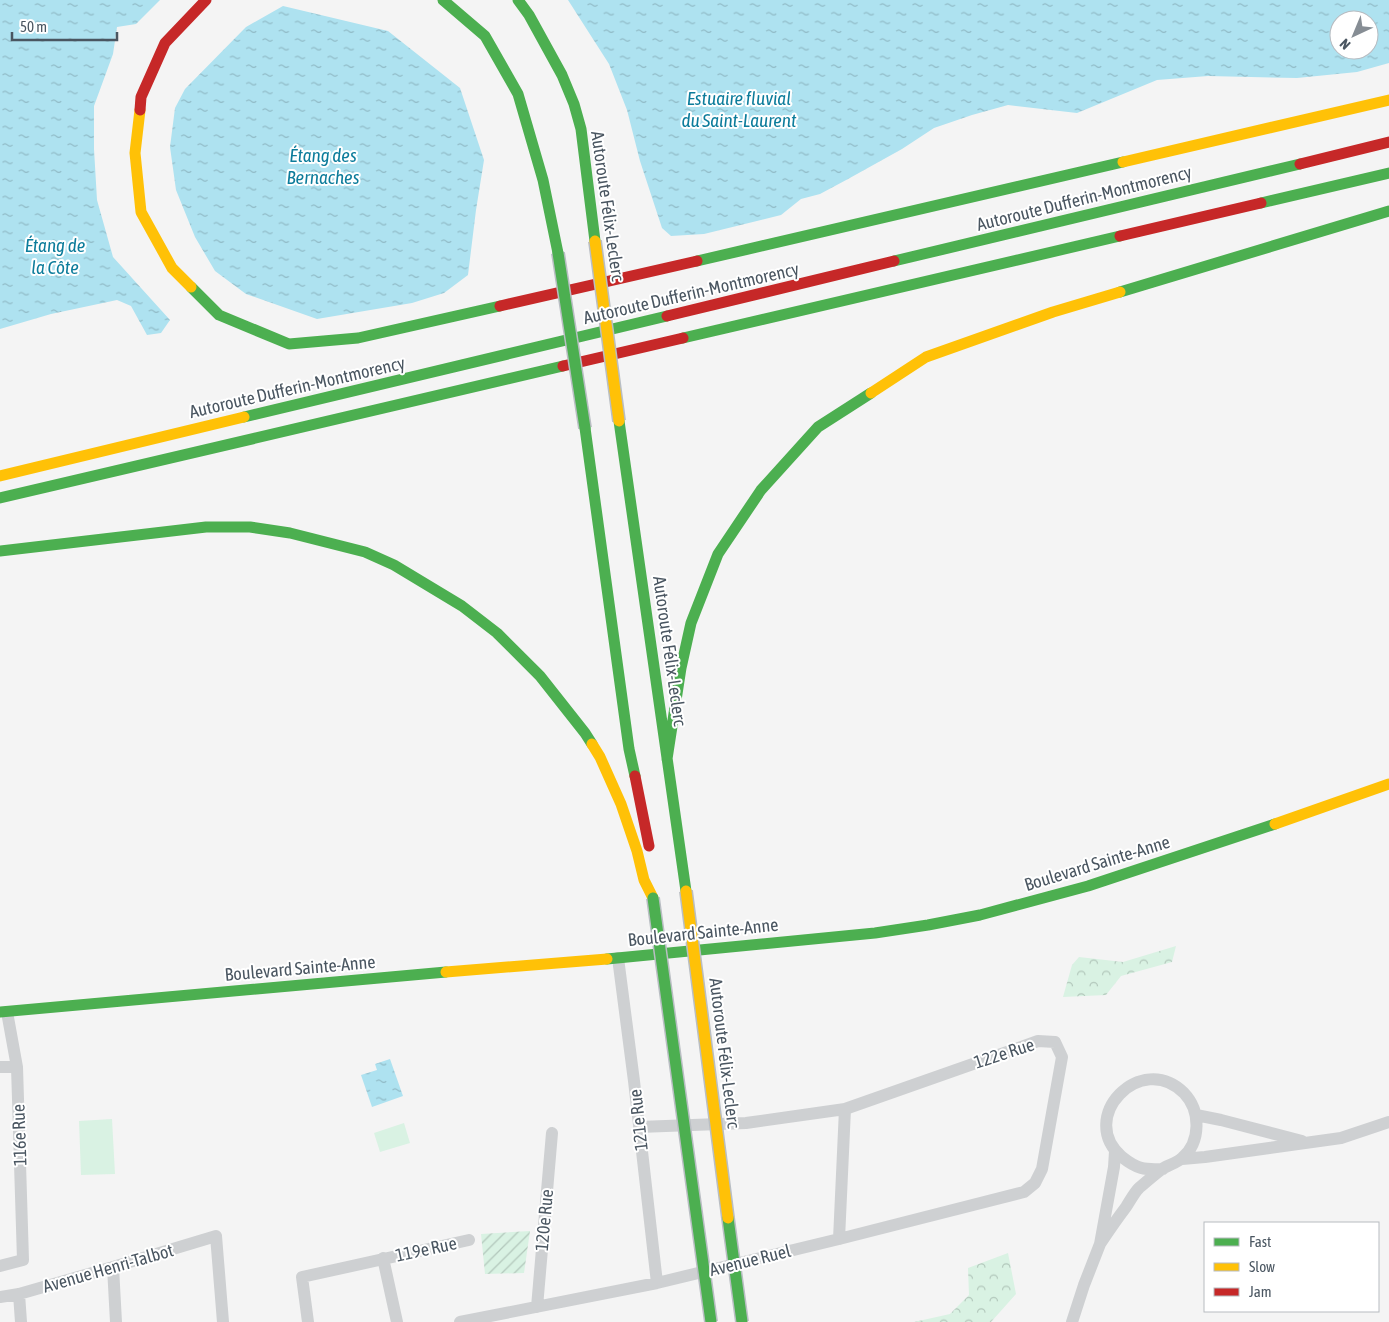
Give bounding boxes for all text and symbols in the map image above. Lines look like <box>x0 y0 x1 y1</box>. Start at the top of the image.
scale bar <box>12 10 118 42</box>
north arrow <box>1329 10 1379 60</box>
text: 50 m <box>20 18 47 35</box>
text: N <box>1336 36 1353 53</box>
water label: Estuaire fluvial du Saint-Laurent <box>681 87 797 131</box>
street label: Autoroute Félix-Leclerc <box>587 130 629 283</box>
water label: Étang des Bernaches <box>287 144 360 188</box>
street label: Autoroute Dufferin-Montmorency <box>974 161 1194 235</box>
water label: Étang de la Côte <box>25 234 85 278</box>
street label: Autoroute Dufferin-Montmorency <box>581 258 801 328</box>
street label: Autoroute Dufferin-Montmorency <box>187 352 407 422</box>
street label: Autoroute Félix-Leclerc <box>649 575 691 728</box>
street label: Boulevard Sainte-Anne <box>1022 831 1172 895</box>
street label: Boulevard Sainte-Anne <box>627 914 779 950</box>
street label: Boulevard Sainte-Anne <box>224 951 376 985</box>
street label: Autoroute Félix-Leclerc <box>705 977 745 1130</box>
street label: 122e Rue <box>971 1033 1037 1073</box>
street label: 121e Rue <box>624 1088 652 1152</box>
street label: 116e Rue <box>7 1104 31 1166</box>
street label: 120e Rue <box>531 1188 557 1252</box>
legend <box>1204 1222 1379 1312</box>
street label: 119e Rue <box>394 1232 458 1266</box>
text: Fast <box>1249 1233 1271 1250</box>
street label: Avenue Henri-Talbot <box>40 1239 176 1297</box>
street label: Avenue Ruel <box>707 1240 793 1280</box>
text: Slow <box>1249 1258 1275 1275</box>
text: Jam <box>1249 1283 1272 1300</box>

